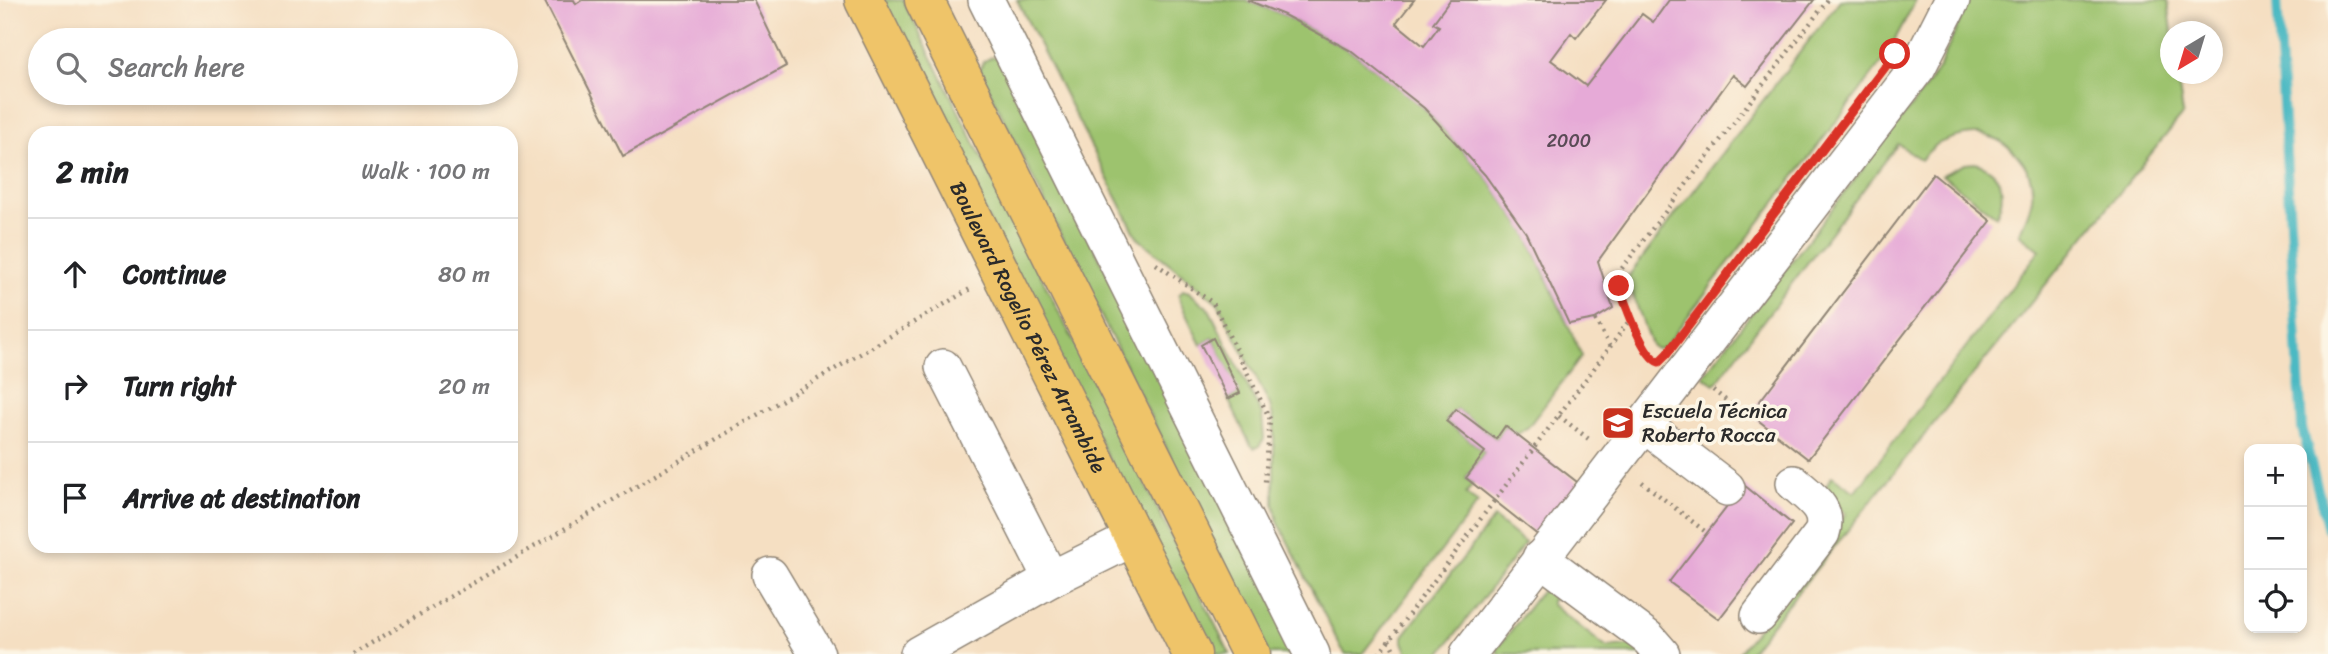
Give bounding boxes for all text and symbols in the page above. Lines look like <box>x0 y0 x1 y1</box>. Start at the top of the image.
north arrow <box>2160 21 2223 84</box>
search box <box>28 28 518 105</box>
route start <box>1879 38 1910 69</box>
text: Search here <box>108 44 245 90</box>
icon: search <box>52 48 90 86</box>
house number: 2000 <box>1547 125 1591 157</box>
text: 2 min <box>56 145 129 199</box>
text: Walk · 100 m <box>361 151 490 192</box>
street label: Boulevard Rogelio Pérez Arrambide <box>939 174 1117 480</box>
text: Continue <box>123 251 226 297</box>
text: 80 m <box>438 254 490 295</box>
icon: ahead <box>56 255 94 293</box>
route end <box>1603 270 1634 301</box>
text: Turn right <box>123 363 236 409</box>
text: 20 m <box>439 366 490 407</box>
icon: right <box>56 367 94 405</box>
place label: Escuela Técnica Roberto Rocca <box>1642 392 1787 454</box>
school or university icon: Escuela Técnica Roberto Rocca <box>1599 404 1637 442</box>
map controls <box>2244 444 2307 633</box>
button: + <box>2244 444 2307 507</box>
text: Arrive at destination <box>123 475 360 521</box>
icon: arrive <box>56 479 94 517</box>
button: − <box>2244 507 2307 570</box>
button: locate <box>2244 570 2307 633</box>

